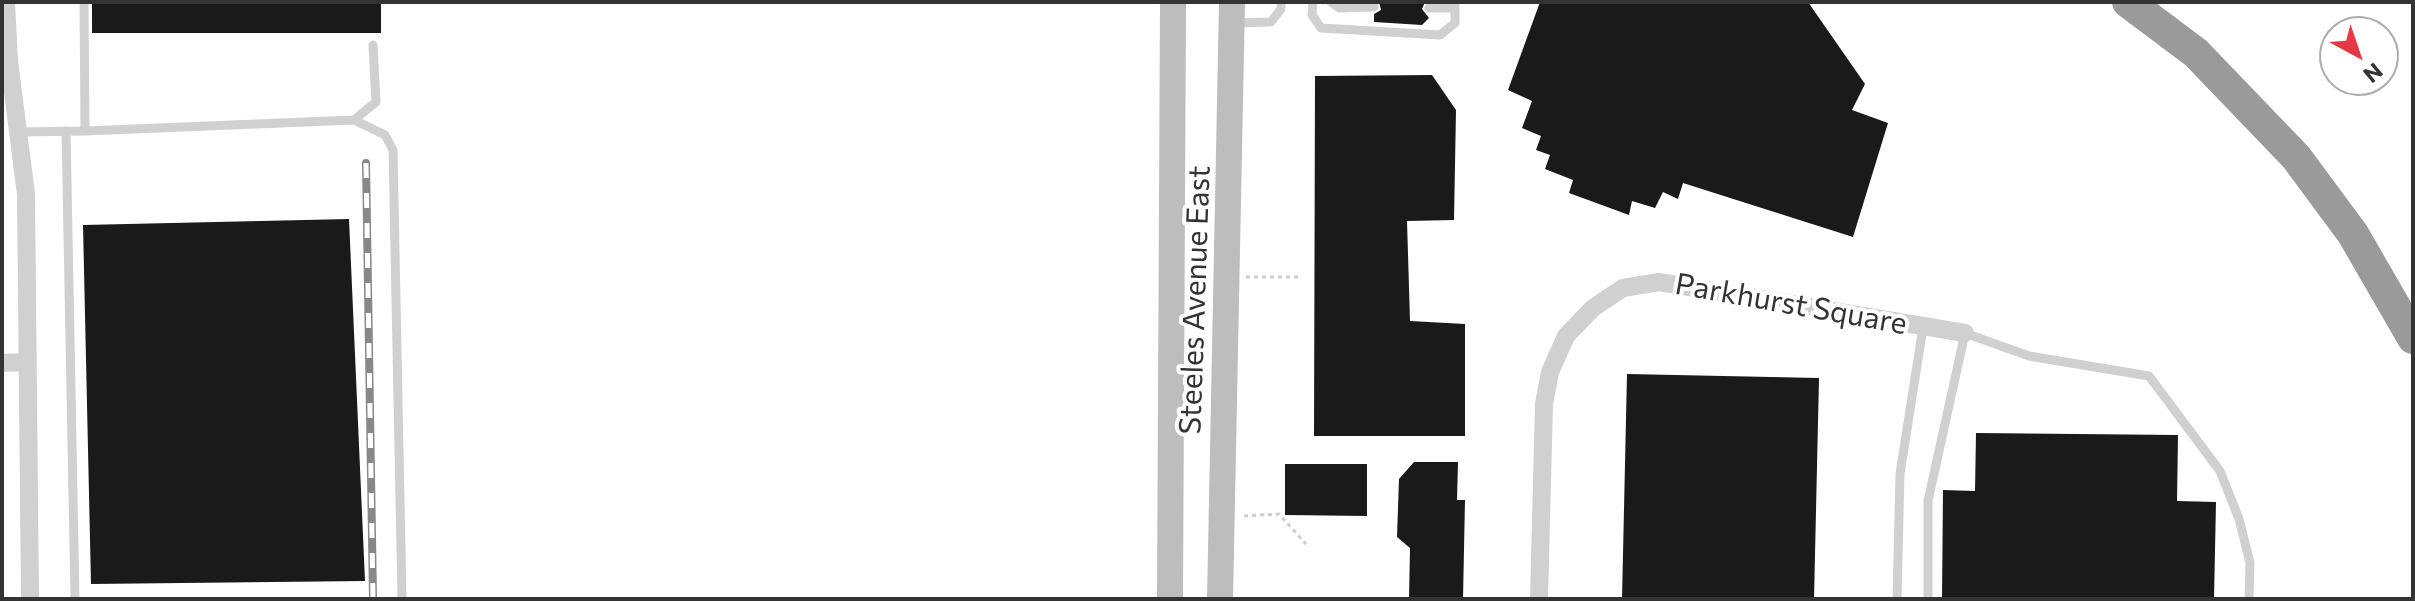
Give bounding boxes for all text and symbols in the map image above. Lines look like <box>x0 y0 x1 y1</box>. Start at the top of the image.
north arrow <box>2319 16 2399 96</box>
text: N <box>2358 58 2388 89</box>
street label: Steeles Avenue East <box>1172 165 1218 435</box>
street label: Parkhurst Square <box>1672 266 1910 342</box>

